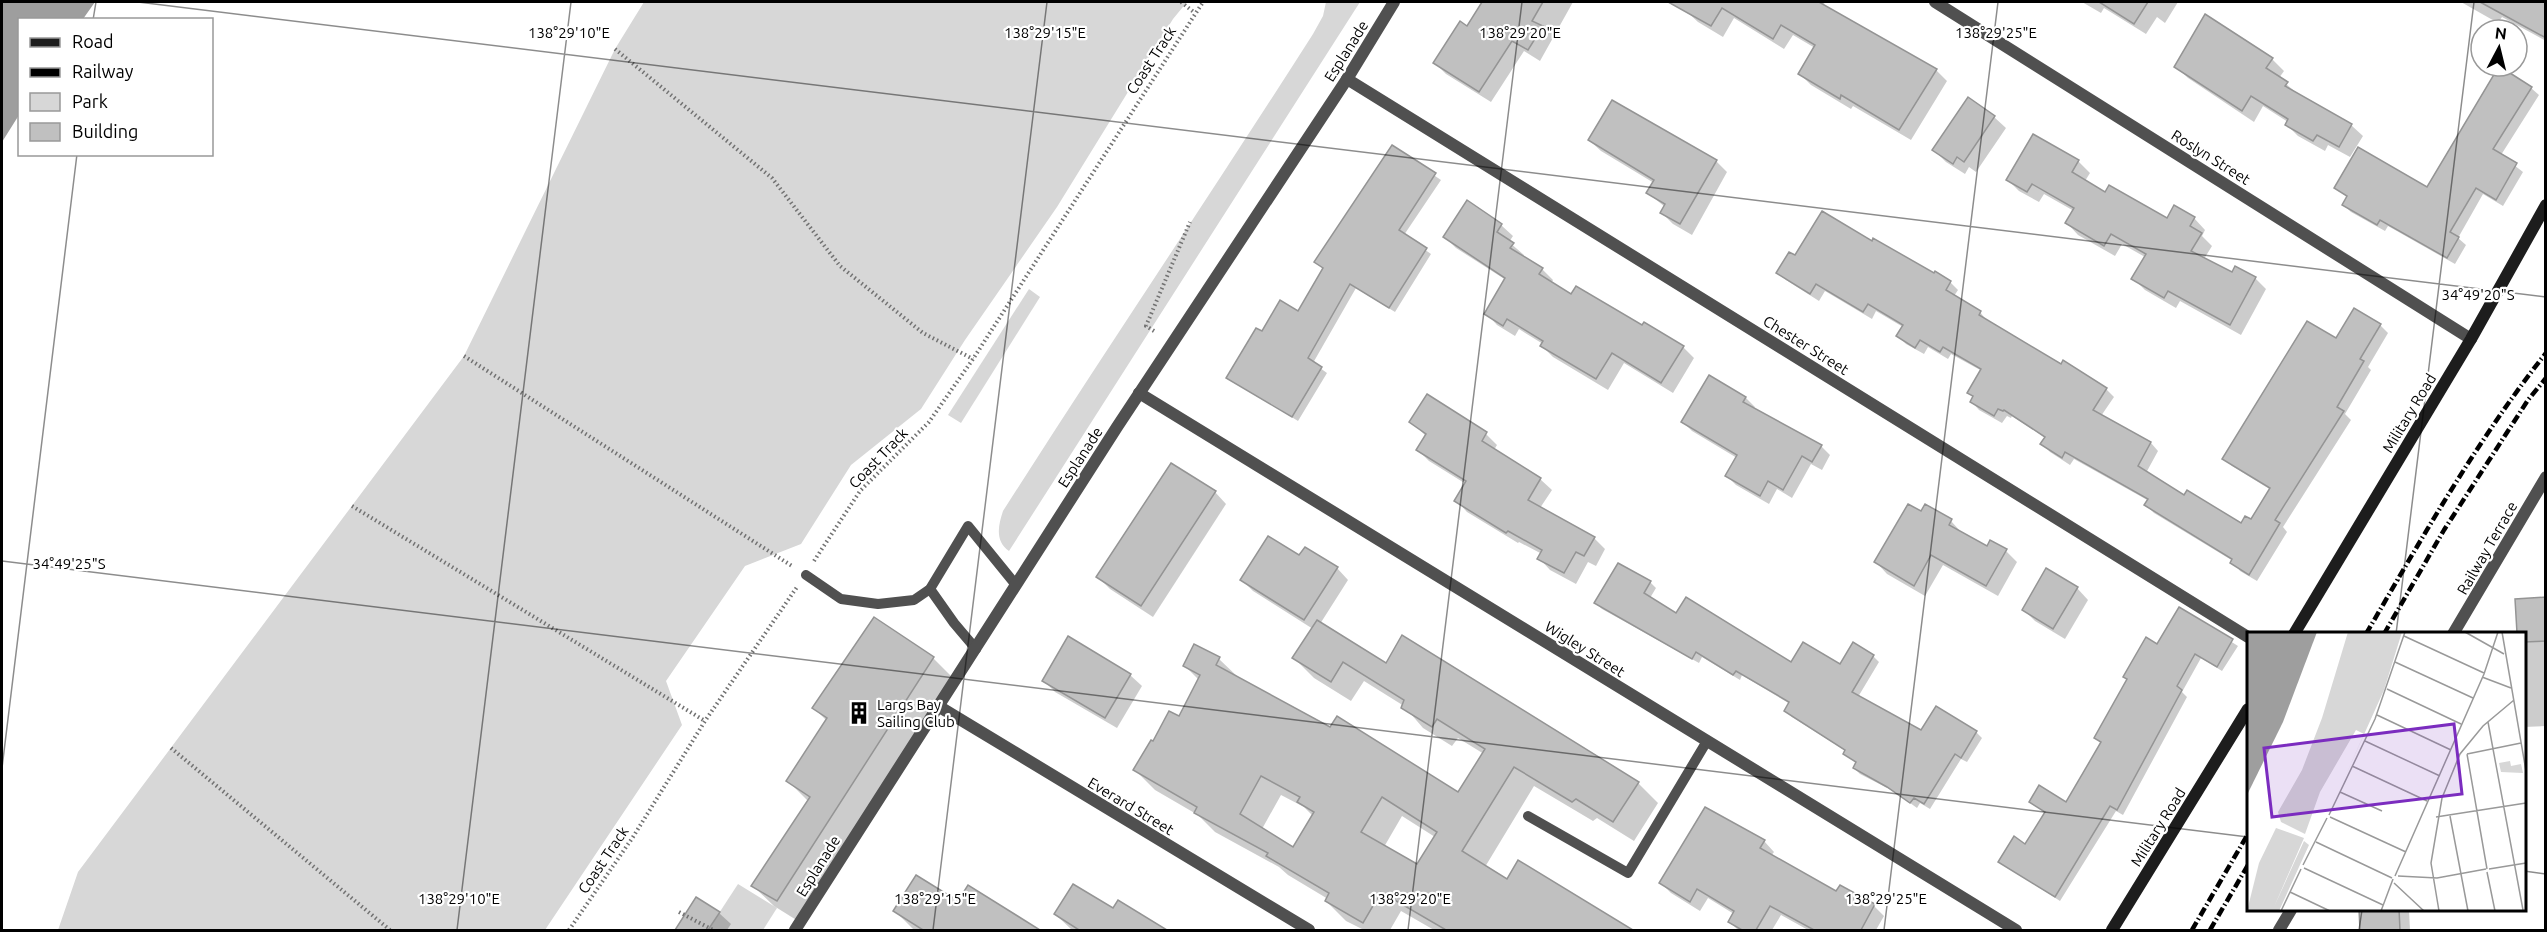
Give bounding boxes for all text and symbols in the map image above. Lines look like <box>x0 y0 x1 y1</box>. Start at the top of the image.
street label: Esplanade <box>1321 17 1371 85</box>
legend <box>18 18 213 156</box>
north arrow <box>2469 18 2529 78</box>
street label: Coast Track <box>1123 23 1179 97</box>
text: N <box>2494 23 2508 43</box>
text: 138°29'10"E <box>528 24 610 41</box>
text: 138°29'15"E <box>1004 24 1086 41</box>
text: 138°29'20"E <box>1479 24 1561 41</box>
text: 138°29'25"E <box>1955 24 2037 41</box>
text: Road <box>72 31 114 51</box>
text: Railway <box>72 61 134 81</box>
text: Park <box>72 91 108 111</box>
text: Building <box>72 121 138 141</box>
street label: Roslyn Street <box>2168 126 2254 188</box>
text: 34°49'20"S <box>2441 286 2515 303</box>
street label: Chester Street <box>1760 312 1852 378</box>
street label: Military Road <box>2379 370 2439 456</box>
street label: Coast Track <box>845 424 911 492</box>
street label: Esplanade <box>1054 424 1106 490</box>
street label: Railway Terrace <box>2453 498 2521 598</box>
text: 34°49'25"S <box>32 555 106 572</box>
street label: Wigley Street <box>1542 618 1628 680</box>
inset map <box>2247 632 2526 911</box>
place label: Largs Bay Sailing Club <box>877 696 955 730</box>
building icon: Largs Bay Sailing Club <box>846 700 872 726</box>
street label: Everard Street <box>1085 774 1177 838</box>
street label: Military Road <box>2127 785 2189 869</box>
street label: Coast Track <box>574 823 632 897</box>
street label: Esplanade <box>793 832 843 900</box>
text: 138°29'10"E <box>418 890 500 907</box>
text: 138°29'15"E <box>894 890 976 907</box>
text: 138°29'20"E <box>1369 890 1451 907</box>
text: 138°29'25"E <box>1845 890 1927 907</box>

